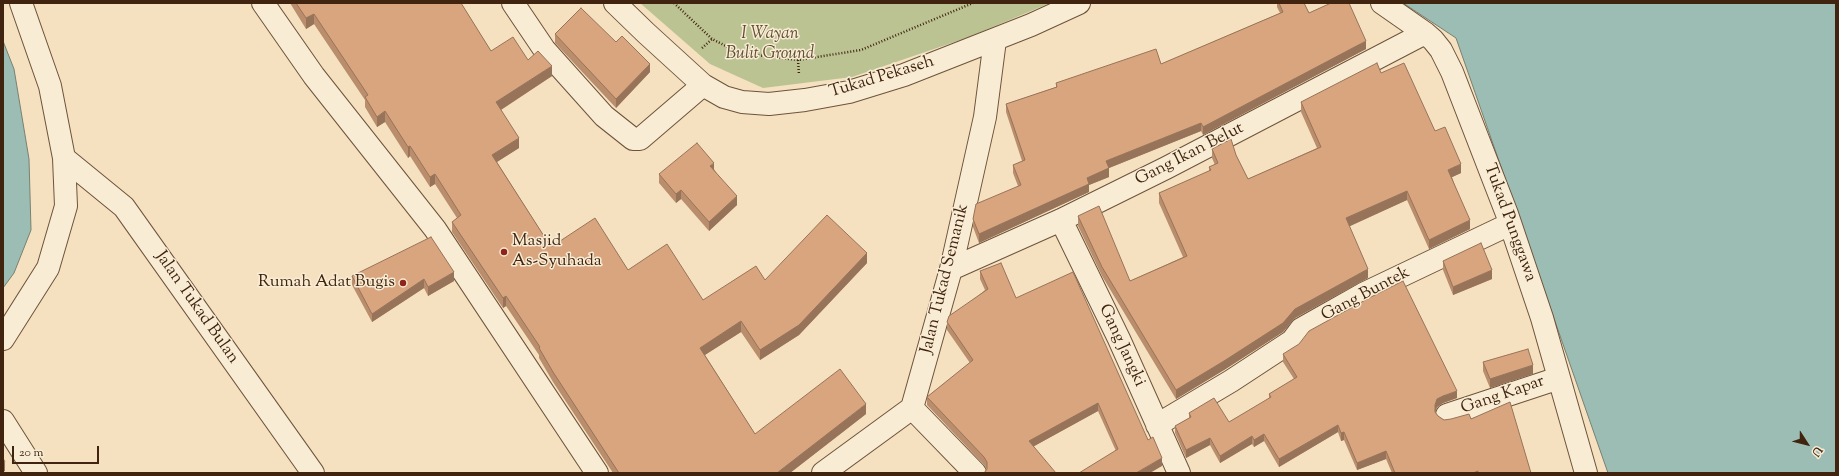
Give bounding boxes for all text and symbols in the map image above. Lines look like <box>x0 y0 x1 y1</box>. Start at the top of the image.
park label: I Wayan Bulit Ground <box>726 25 814 65</box>
street label: Tukad Pekaseh <box>827 52 937 104</box>
street label: Gang Ikan Belut <box>1132 119 1248 191</box>
street label: Tukad Punggawa <box>1478 161 1540 285</box>
street label: Jalan Tukad Semanik <box>918 202 974 356</box>
place label: Masjid As-Syuhada <box>512 232 602 272</box>
marker: Masjid As-Syuhada <box>499 247 509 257</box>
street label: Jalan Tukad Bulan <box>150 248 242 368</box>
street label: Gang Buntek <box>1318 263 1414 327</box>
place label: Rumah Adat Bugis <box>258 273 395 293</box>
marker: Rumah Adat Bugis <box>398 278 408 288</box>
street label: Gang Jangki <box>1093 302 1149 390</box>
street label: Gang Kapar <box>1459 372 1547 420</box>
north arrow <box>1787 424 1827 464</box>
scale bar <box>14 438 101 464</box>
text: U <box>1808 443 1826 459</box>
text: 20 m <box>19 444 43 462</box>

